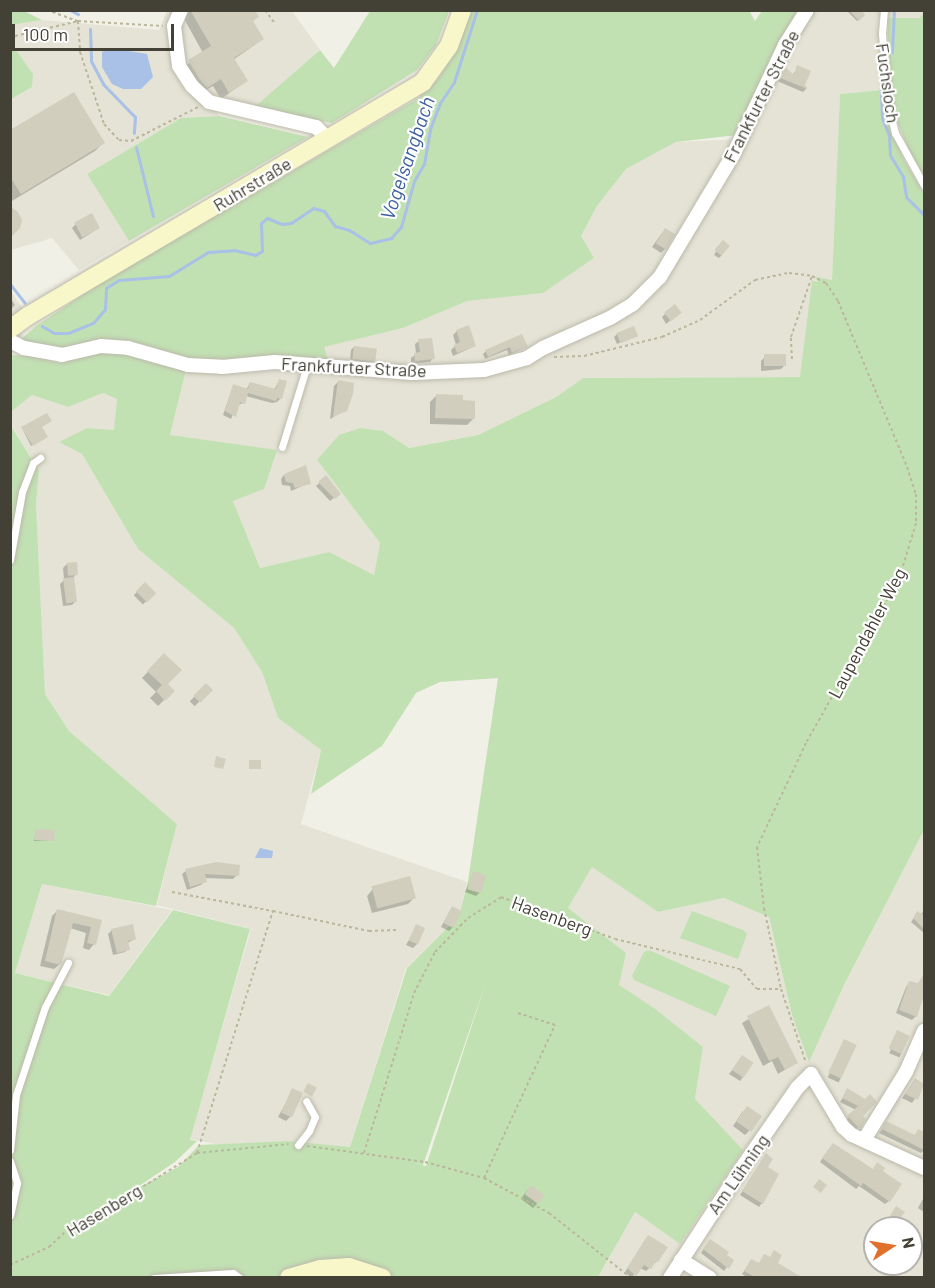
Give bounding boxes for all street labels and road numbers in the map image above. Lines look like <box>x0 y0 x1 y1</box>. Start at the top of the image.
street label: Frankfurter Straße <box>718 26 804 166</box>
street label: Fuchsloch <box>872 42 904 124</box>
street label: Ruhrstraße <box>209 152 295 216</box>
street label: Frankfurter Straße <box>281 352 427 382</box>
street label: Laupendahler Weg <box>823 564 911 702</box>
street label: Hasenberg <box>509 891 595 941</box>
street label: Am Lühning <box>703 1130 773 1218</box>
street label: Hasenberg <box>62 1179 146 1241</box>

